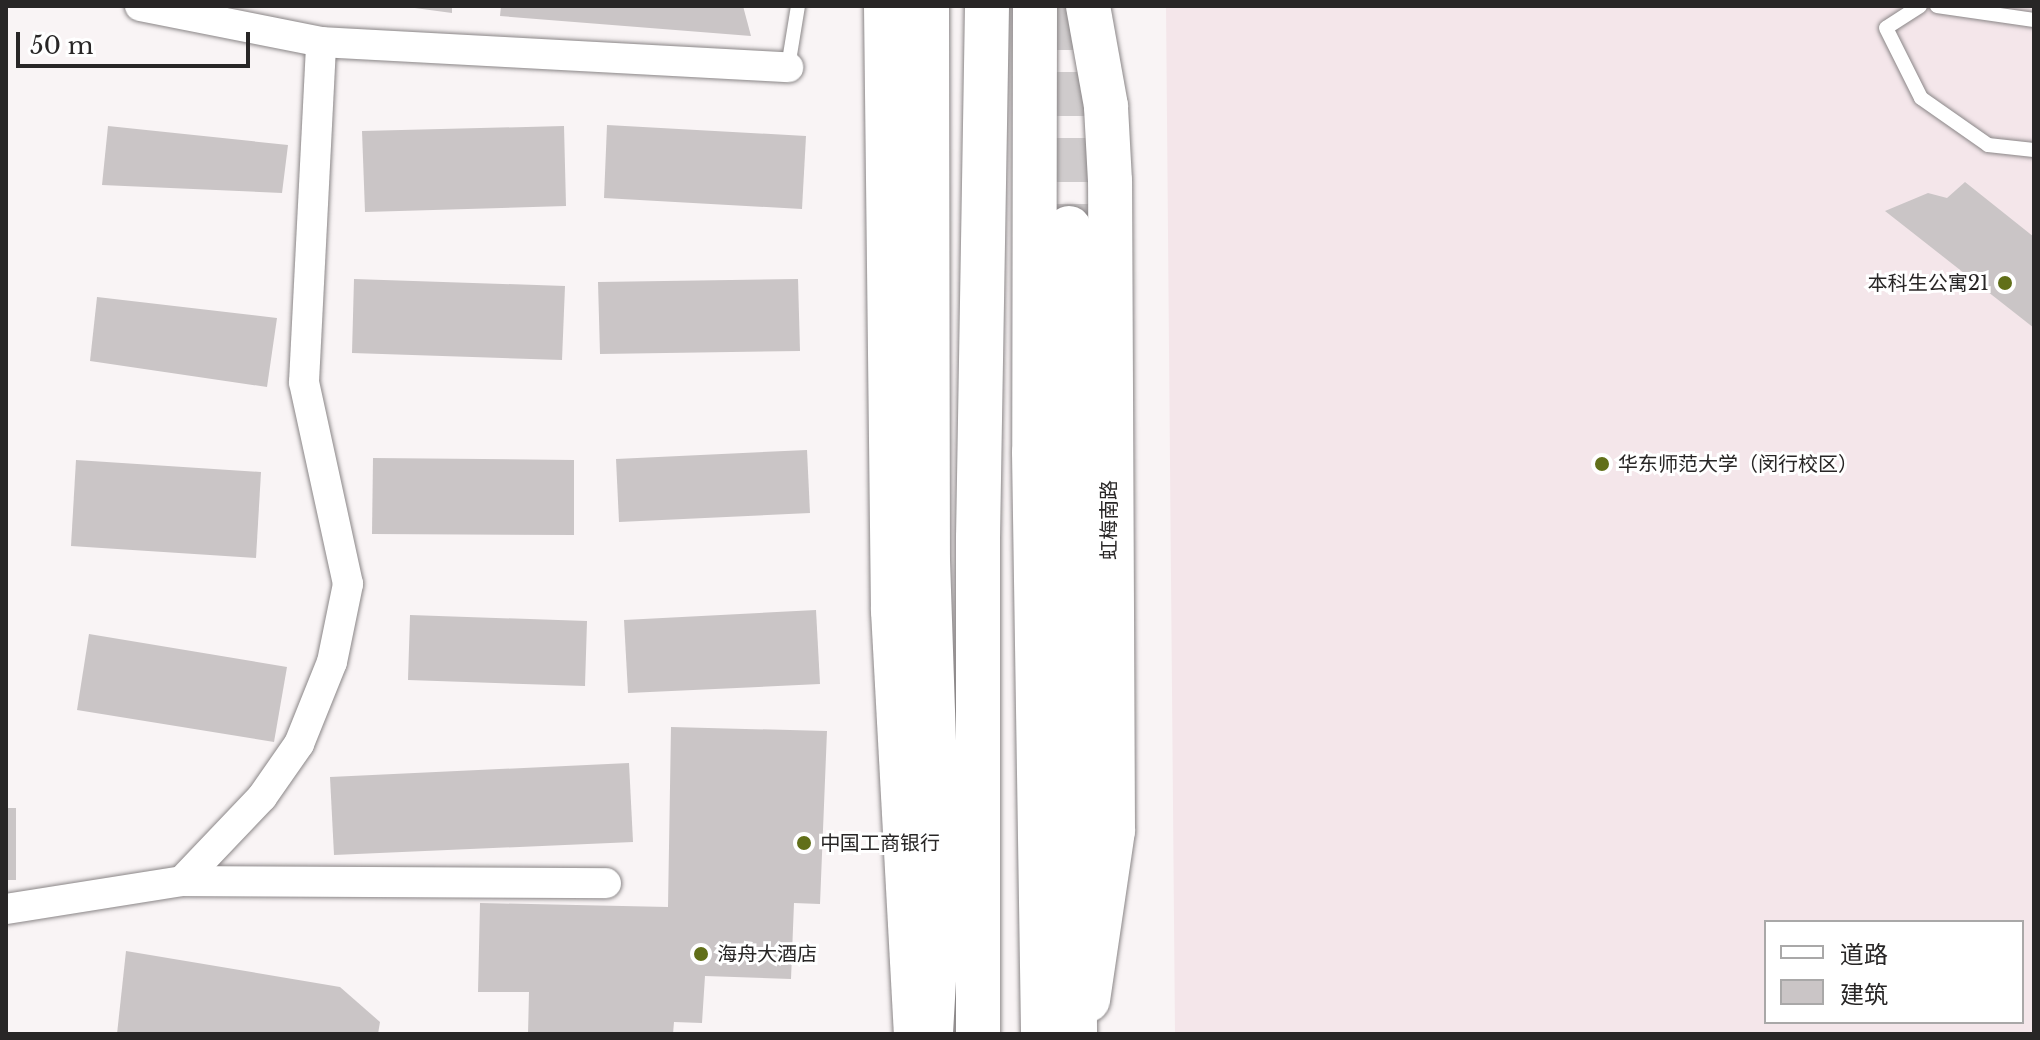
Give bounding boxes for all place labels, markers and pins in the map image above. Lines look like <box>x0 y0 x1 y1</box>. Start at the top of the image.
place label: 本科生公寓21 <box>1868 271 1989 295</box>
marker: 本科生公寓21 <box>1996 274 2014 292</box>
place label: 华东师范大学（闵行校区） <box>1618 452 1858 476</box>
marker: 华东师范大学（闵行校区） <box>1593 455 1611 473</box>
place label: 中国工商银行 <box>820 831 940 855</box>
marker: 中国工商银行 <box>795 834 813 852</box>
place label: 海舟大酒店 <box>717 942 817 966</box>
marker: 海舟大酒店 <box>692 945 710 963</box>

